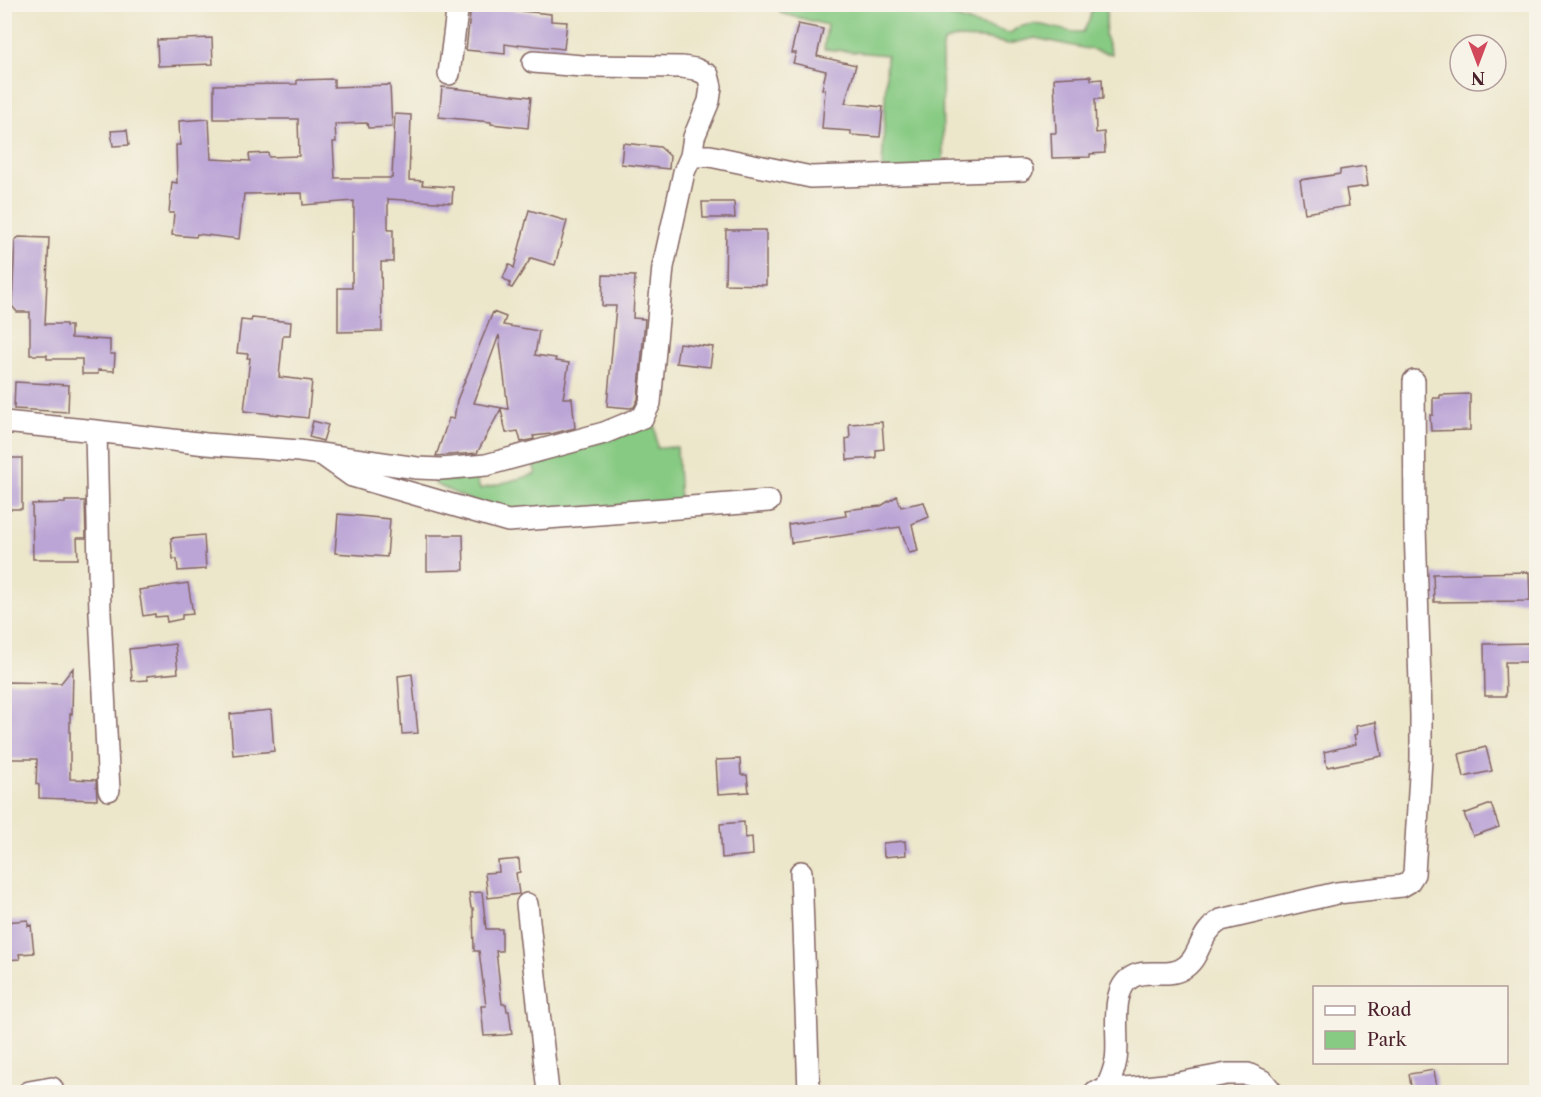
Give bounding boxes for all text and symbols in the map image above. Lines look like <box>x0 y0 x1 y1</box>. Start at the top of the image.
north arrow <box>1448 33 1508 93</box>
text: N <box>1471 68 1485 88</box>
legend <box>1313 986 1508 1064</box>
text: Road <box>1367 999 1412 1021</box>
text: Park <box>1367 1029 1408 1051</box>

